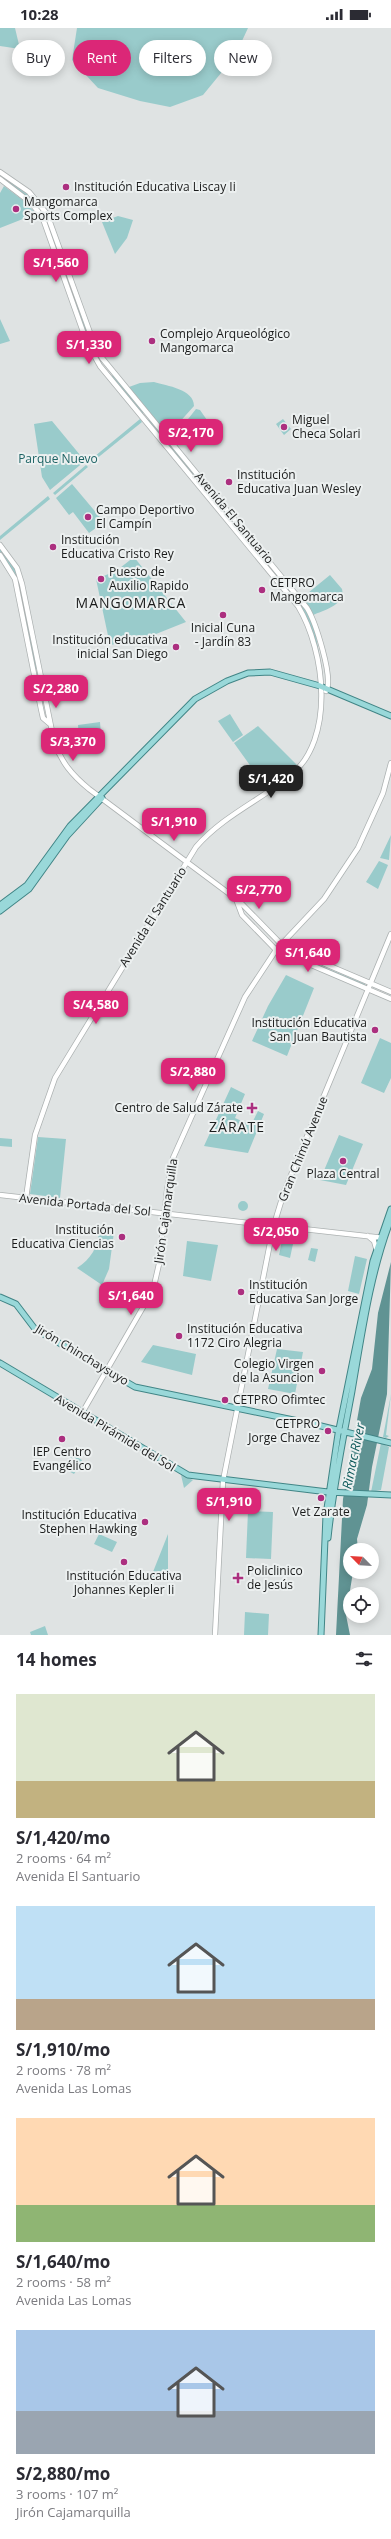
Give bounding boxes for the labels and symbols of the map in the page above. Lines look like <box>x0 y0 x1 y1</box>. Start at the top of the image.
place label: Institución Educativa Liscay Ii <box>74 178 236 195</box>
marker: Institución Educativa Liscay Ii <box>61 182 71 192</box>
place label: Mangomarca Sports Complex <box>24 193 113 224</box>
marker: Mangomarca Sports Complex <box>11 204 21 214</box>
pin: S/1,560 <box>19 249 93 283</box>
place label: Complejo Arqueológico Mangomarca <box>160 325 290 356</box>
pin: S/1,330 <box>52 331 126 365</box>
marker: Complejo Arqueológico Mangomarca <box>147 336 157 346</box>
place label: Miguel Checa Solari <box>292 411 361 442</box>
pin: S/2,170 <box>154 419 228 453</box>
marker: Miguel Checa Solari <box>279 422 289 432</box>
park label: Parque Nuevo <box>18 450 98 467</box>
place label: Institución Educativa Juan Wesley <box>237 466 362 497</box>
street label: Avenida El Santuario <box>191 468 278 567</box>
marker: Institución Educativa Juan Wesley <box>224 477 234 487</box>
place label: Campo Deportivo El Campín <box>96 501 194 532</box>
marker: Campo Deportivo El Campín <box>83 512 93 522</box>
place label: Institución Educativa Cristo Rey <box>61 531 175 562</box>
marker: Institución Educativa Cristo Rey <box>48 542 58 552</box>
place label: Puesto de Auxilio Rapido <box>109 563 189 594</box>
marker: Puesto de Auxilio Rapido <box>96 574 106 584</box>
place label: CETPRO Mangomarca <box>270 574 344 605</box>
marker: CETPRO Mangomarca <box>257 585 267 595</box>
district label: MANGOMARCA <box>76 593 186 612</box>
marker: Inicial Cuna - Jardín 83 <box>218 610 228 620</box>
place label: Inicial Cuna - Jardín 83 <box>191 619 255 650</box>
place label: Institución educativa inicial San Diego <box>52 631 168 662</box>
marker: Institución educativa inicial San Diego <box>171 642 181 652</box>
pin: S/2,280 <box>19 675 93 709</box>
pin: S/3,370 <box>36 728 110 762</box>
pin: S/1,420 <box>234 765 308 799</box>
pin: S/1,910 <box>137 808 211 842</box>
street label: Avenida El Santuario <box>115 864 190 970</box>
pin: S/2,770 <box>222 876 296 910</box>
pin: S/1,640 <box>271 939 345 973</box>
pin: S/4,580 <box>59 991 133 1025</box>
place label: Institución Educativa San Juan Bautista <box>251 1014 367 1045</box>
marker: Institución Educativa San Juan Bautista <box>370 1025 380 1035</box>
pin: S/2,880 <box>156 1058 230 1092</box>
street label: Gran Chimú Avenue <box>274 1093 332 1204</box>
place label: Centro de Salud Zárate <box>114 1099 243 1116</box>
marker: Centro de Salud Zárate <box>246 1102 258 1114</box>
district label: ZÁRATE <box>209 1117 265 1136</box>
marker: Plaza Central <box>338 1156 348 1166</box>
street label: Jirón Cajamarquilla <box>150 1157 181 1266</box>
place label: Plaza Central <box>307 1165 379 1182</box>
street label: Avenida Portada del Sol <box>18 1189 152 1220</box>
pin: S/2,050 <box>239 1218 313 1252</box>
place label: Institución Educativa Ciencias <box>11 1221 114 1252</box>
marker: Institución Educativa Ciencias <box>117 1232 127 1242</box>
place label: Institución Educativa San Jorge <box>249 1276 358 1307</box>
pin: S/1,640 <box>94 1282 168 1316</box>
marker: Institución Educativa San Jorge <box>236 1287 246 1297</box>
street label: Jirón Chinchaysuyo <box>31 1319 132 1389</box>
place label: Institución Educativa 1172 Ciro Alegria <box>187 1320 303 1351</box>
marker: Institución Educativa 1172 Ciro Alegria <box>174 1331 184 1341</box>
place label: Colegio Virgen de la Asuncion <box>233 1355 314 1386</box>
marker: Colegio Virgen de la Asuncion <box>317 1366 327 1376</box>
street label: Avenida Pirámide del Sol <box>52 1390 179 1475</box>
place label: CETPRO Ofimtec <box>233 1391 325 1408</box>
marker: CETPRO Ofimtec <box>220 1395 230 1405</box>
place label: CETPRO Jorge Chavez <box>247 1415 320 1446</box>
water label: Rimac River <box>337 1421 369 1491</box>
marker: CETPRO Jorge Chavez <box>323 1426 333 1436</box>
marker: IEP Centro Evangélico <box>57 1434 67 1444</box>
place label: IEP Centro Evangélico <box>33 1443 91 1474</box>
pin: S/1,910 <box>192 1488 266 1522</box>
marker: Vet Zarate <box>316 1493 326 1503</box>
place label: Vet Zarate <box>292 1503 350 1520</box>
place label: Institución Educativa Stephen Hawking <box>21 1506 137 1537</box>
marker: Institución Educativa Stephen Hawking <box>140 1517 150 1527</box>
north arrow <box>343 1543 379 1579</box>
marker: Institución Educativa Johannes Kepler Ii <box>119 1557 129 1567</box>
place label: Policlinico de Jesús <box>247 1562 303 1593</box>
place label: Institución Educativa Johannes Kepler Ii <box>66 1567 182 1598</box>
marker: Policlinico de Jesús <box>232 1572 244 1584</box>

